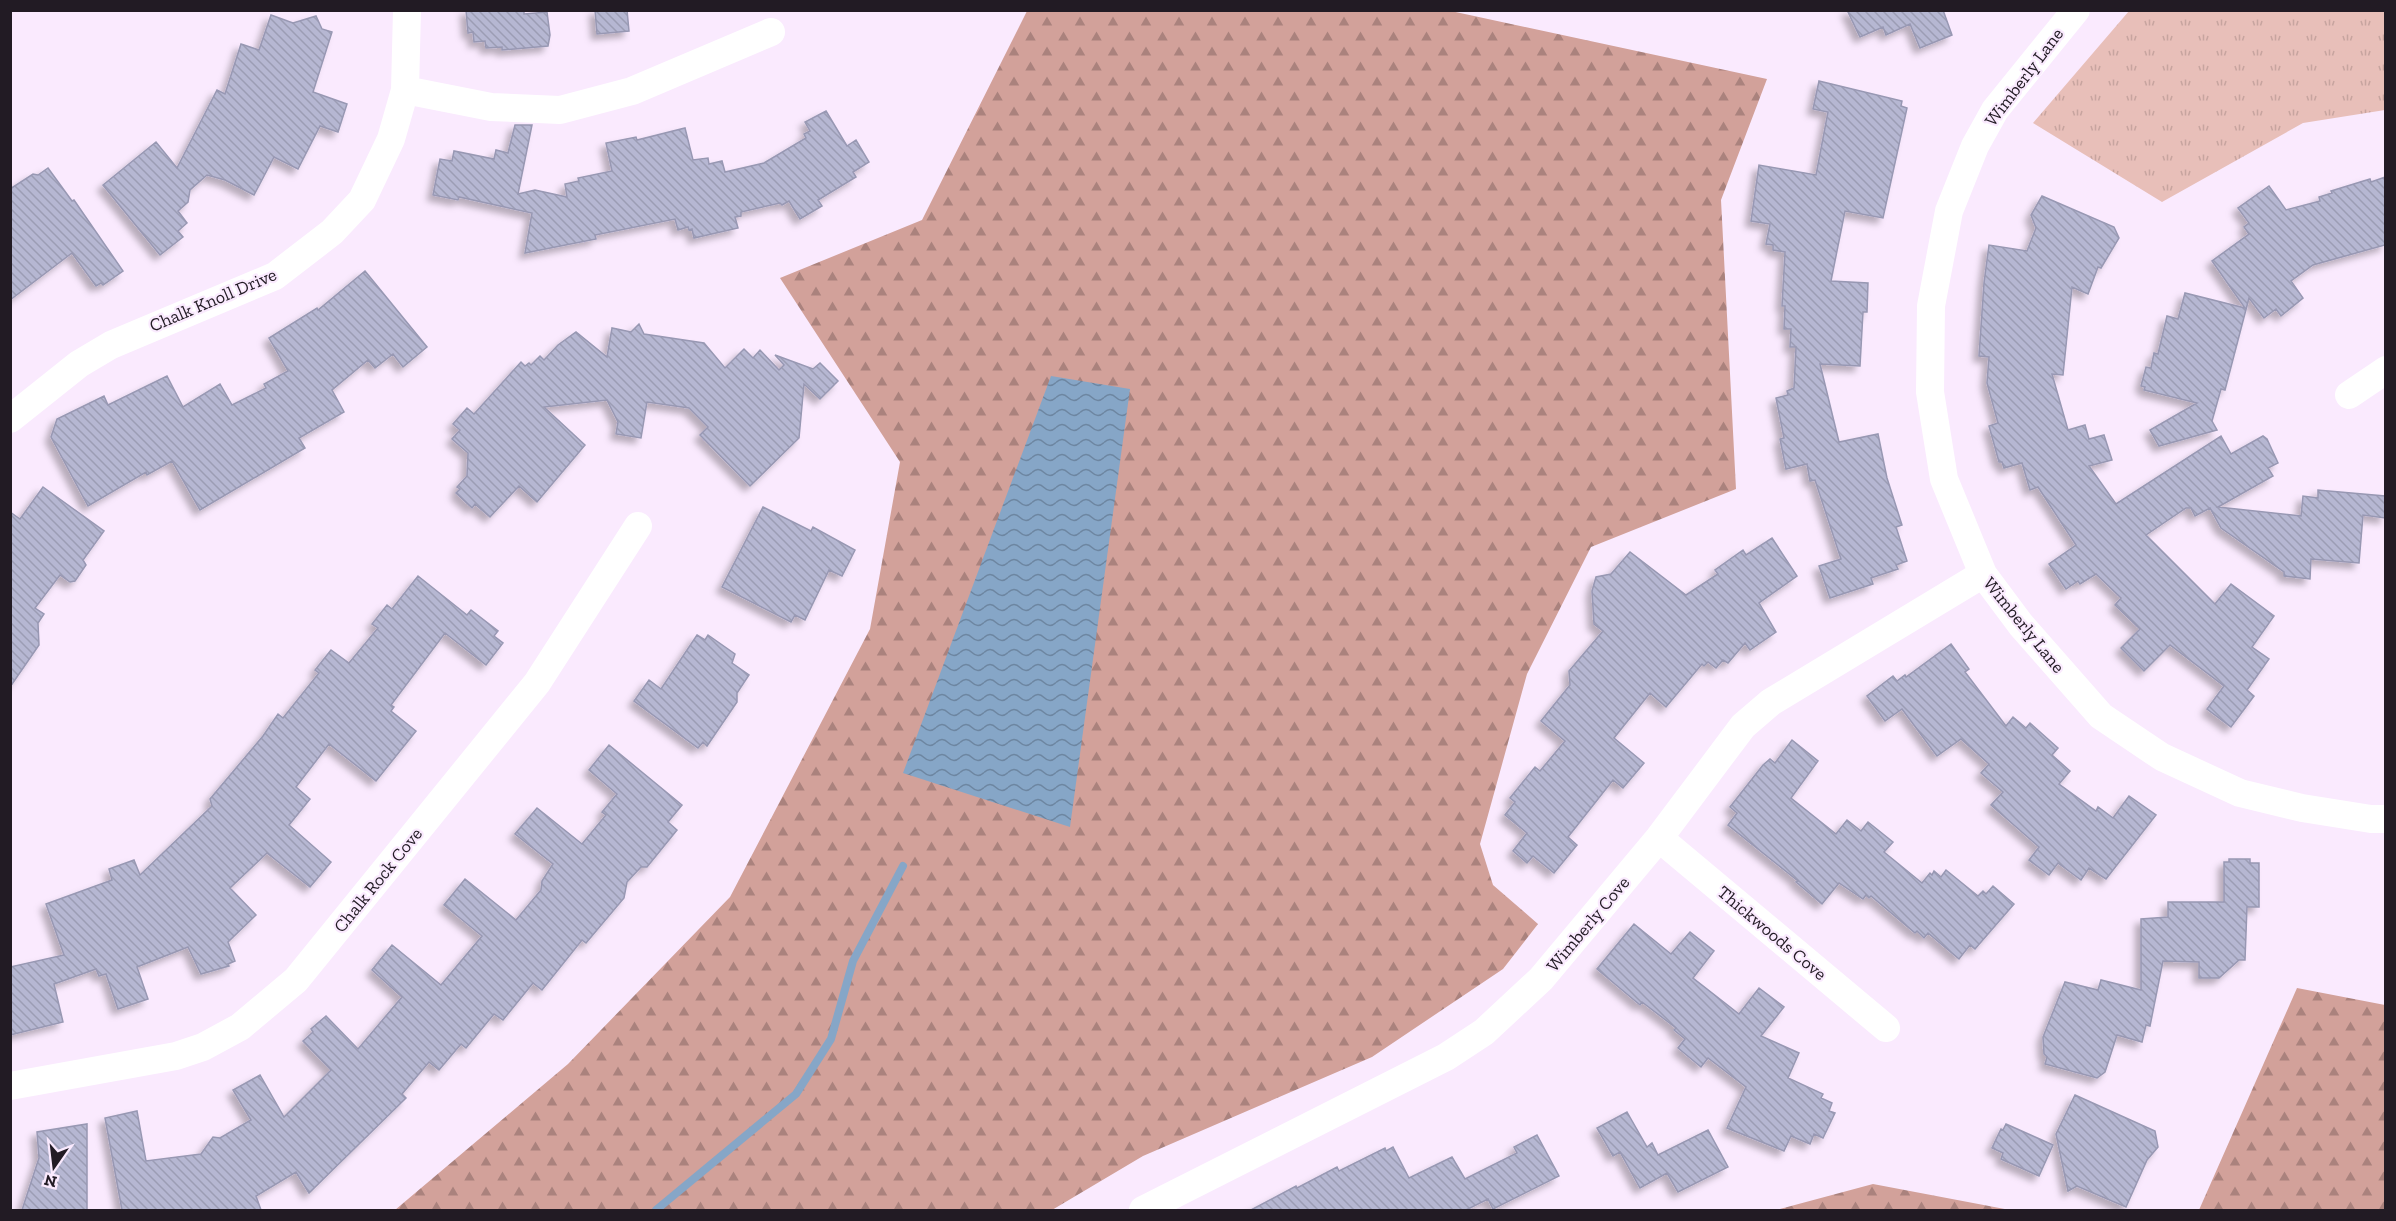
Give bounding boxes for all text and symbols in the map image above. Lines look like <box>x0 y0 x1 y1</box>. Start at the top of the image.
street label: Wimberly Lane <box>1980 24 2068 130</box>
street label: Chalk Knoll Drive <box>146 263 280 337</box>
street label: Wimberly Lane <box>1979 573 2069 677</box>
street label: Chalk Rock Cove <box>329 823 427 937</box>
street label: Wimberly Cove <box>1542 872 1634 976</box>
street label: Thickwoods Cove <box>1713 881 1831 985</box>
north arrow <box>24 1137 84 1197</box>
text: N <box>42 1170 59 1192</box>

